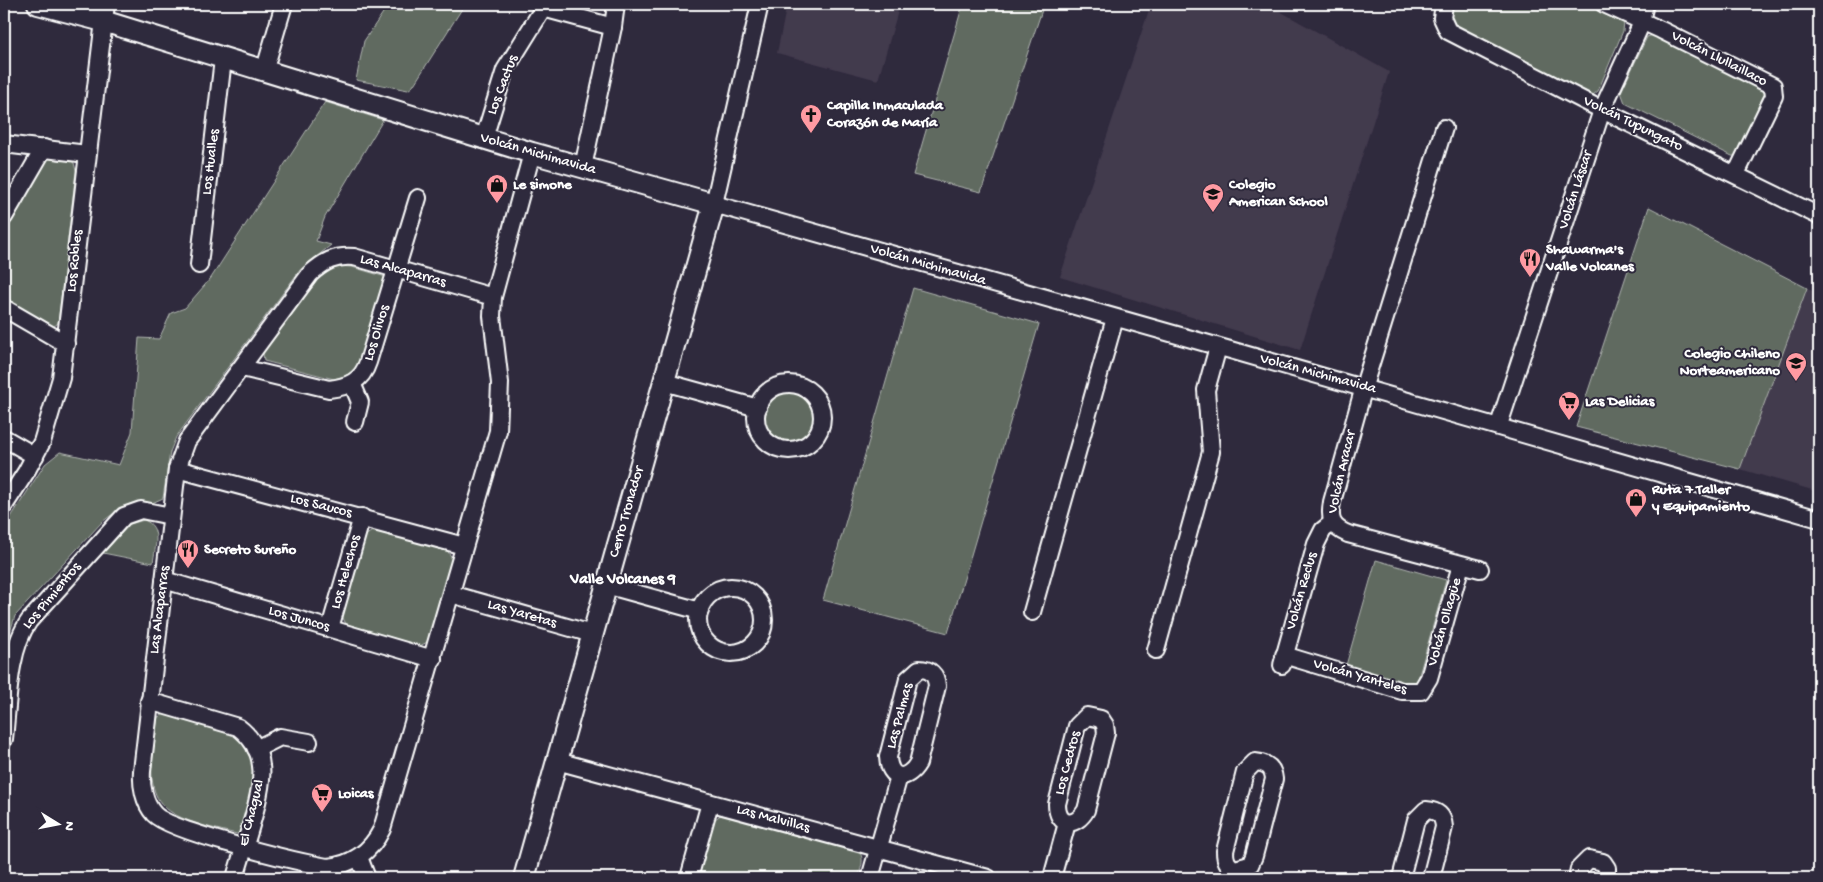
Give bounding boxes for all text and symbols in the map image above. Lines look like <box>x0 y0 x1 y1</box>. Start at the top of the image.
street label: Volcán Llullaillaco <box>1667 27 1770 91</box>
street label: Los Cactus <box>483 52 523 117</box>
street label: Volcán Tupungato <box>1579 92 1686 156</box>
place label: Capilla Inmaculada Corazón de María <box>826 97 944 132</box>
church icon: Capilla Inmaculada Corazón de María <box>799 103 823 134</box>
street label: Los Hualles <box>198 128 224 196</box>
street label: Volcán Michimavida <box>477 129 599 179</box>
street label: Volcán Láscar <box>1555 147 1598 233</box>
shop icon: Le simone <box>485 173 509 204</box>
place label: Le simone <box>513 176 573 194</box>
place label: Colegio American School <box>1228 176 1329 211</box>
school or university icon: Colegio American School <box>1201 182 1225 213</box>
street label: Los Robles <box>63 229 87 293</box>
street label: Volcán Michimavida <box>867 240 989 290</box>
place label: Shawarma's Valle Volcanes <box>1545 241 1635 276</box>
restaurant icon: Shawarma's Valle Volcanes <box>1518 247 1542 278</box>
street label: Las Alcaparras <box>358 250 449 292</box>
street label: Los Olivos <box>360 302 394 363</box>
place label: Colegio Chileno Norteamericano <box>1680 345 1780 380</box>
street label: Volcán Michimavida <box>1257 350 1379 398</box>
school or university icon: Colegio Chileno Norteamericano <box>1784 351 1808 382</box>
supermarket icon: Las Delicias <box>1557 390 1581 421</box>
place label: Las Delicias <box>1585 393 1656 411</box>
street label: Volcán Aracar <box>1323 427 1361 516</box>
street label: Cerro Tronador <box>605 463 649 560</box>
place label: Ruta 7 Taller y Equipamiento <box>1651 481 1750 516</box>
shop icon: Ruta 7 Taller y Equipamiento <box>1624 487 1648 518</box>
street label: Los Saucos <box>288 490 354 522</box>
street label: Los Helechos <box>327 532 365 611</box>
restaurant icon: Secreto Sureño <box>176 538 200 569</box>
place label: Secreto Sureño <box>204 541 296 559</box>
street label: Volcán Reclus <box>1282 550 1322 633</box>
street label: Los Pimientos <box>19 558 86 633</box>
street label: Las Alcaparras <box>146 564 174 655</box>
district label: Valle Volcanes 9 <box>569 571 676 590</box>
street label: Volcán Ollagüe <box>1424 576 1466 669</box>
street label: Las Yaretas <box>485 596 559 633</box>
street label: Los Juncos <box>266 602 332 636</box>
street label: Volcán Yanteles <box>1310 655 1409 699</box>
street label: Las Palmas <box>883 681 918 751</box>
street label: Los Cedros <box>1051 729 1085 797</box>
street label: El Chagual <box>235 778 269 848</box>
supermarket icon: Loicas <box>310 782 334 813</box>
place label: Loicas <box>338 785 375 803</box>
north arrow <box>32 800 82 850</box>
street label: Las Malvillas <box>734 801 812 838</box>
text: N <box>59 820 78 832</box>

